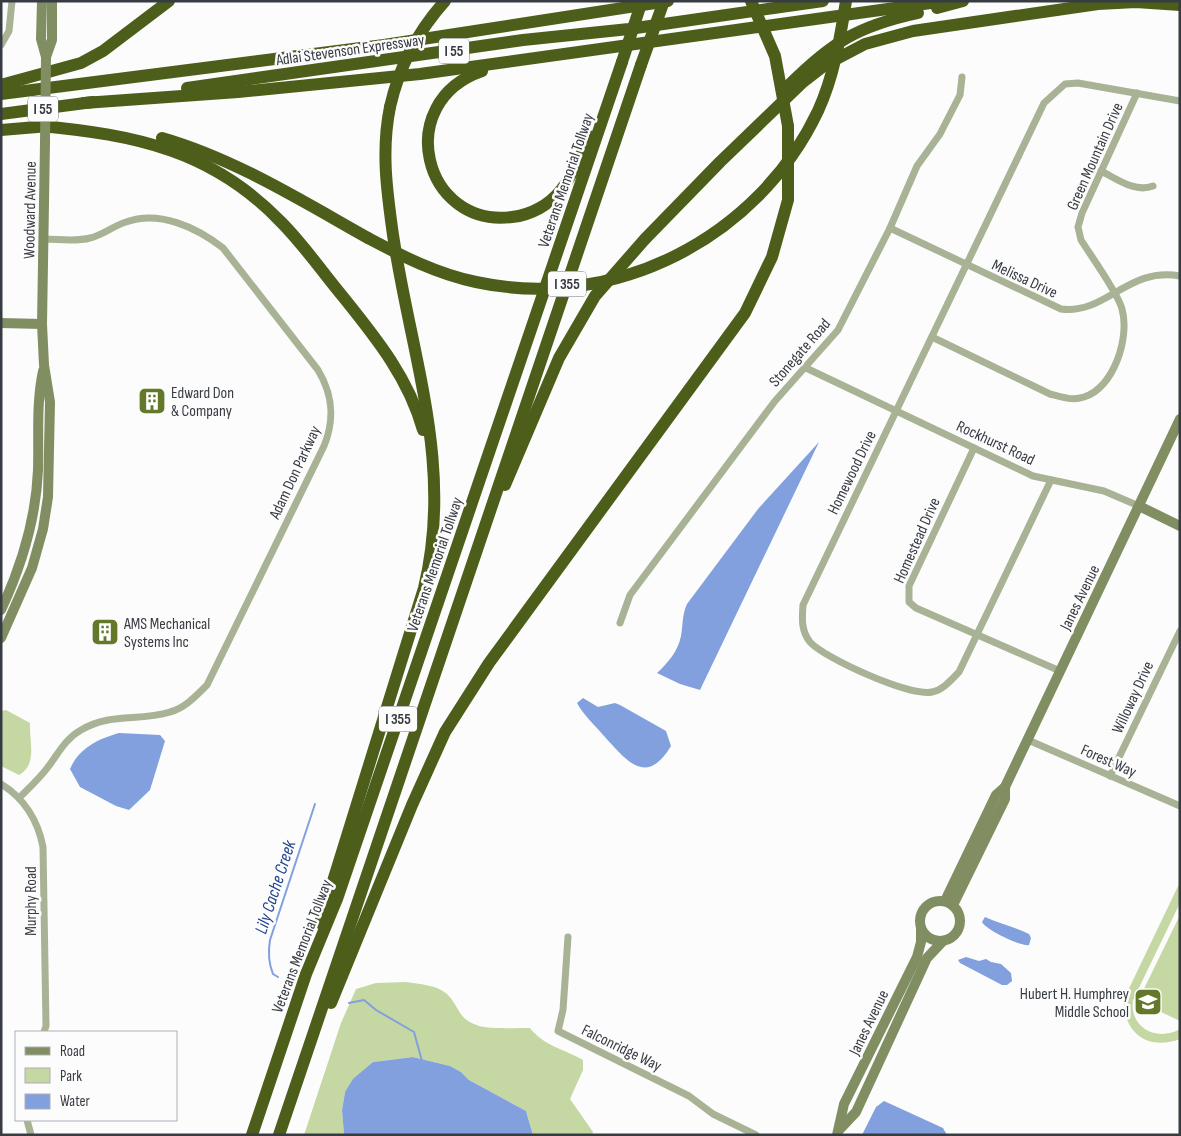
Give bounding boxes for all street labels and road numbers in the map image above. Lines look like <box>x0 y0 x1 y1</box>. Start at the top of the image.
street label: Adlai Stevenson Expressway <box>274 31 425 70</box>
road number: I 55 <box>439 38 469 64</box>
road number: I 55 <box>28 96 58 122</box>
street label: Green Mountain Drive <box>1063 100 1128 213</box>
street label: Veterans Memorial Tollway <box>534 111 598 250</box>
street label: Woodward Avenue <box>20 161 41 259</box>
street label: Melissa Drive <box>989 256 1060 303</box>
road number: I 355 <box>548 272 586 296</box>
street label: Stonegate Road <box>765 315 835 391</box>
street label: Rockhurst Road <box>953 417 1037 470</box>
street label: Adam Don Parkway <box>265 423 325 523</box>
street label: Homewood Drive <box>824 428 881 518</box>
street label: Veterans Memorial Tollway <box>403 495 467 634</box>
street label: Homestead Drive <box>890 495 945 586</box>
street label: Janes Avenue <box>1056 562 1104 634</box>
street label: Willoway Drive <box>1108 659 1158 737</box>
road number: I 355 <box>379 706 417 732</box>
street label: Forest Way <box>1078 741 1139 782</box>
street label: Murphy Road <box>22 866 41 936</box>
street label: Veterans Memorial Tollway <box>268 877 337 1016</box>
street label: Janes Avenue <box>845 987 893 1059</box>
street label: Falconridge Way <box>578 1021 664 1076</box>

